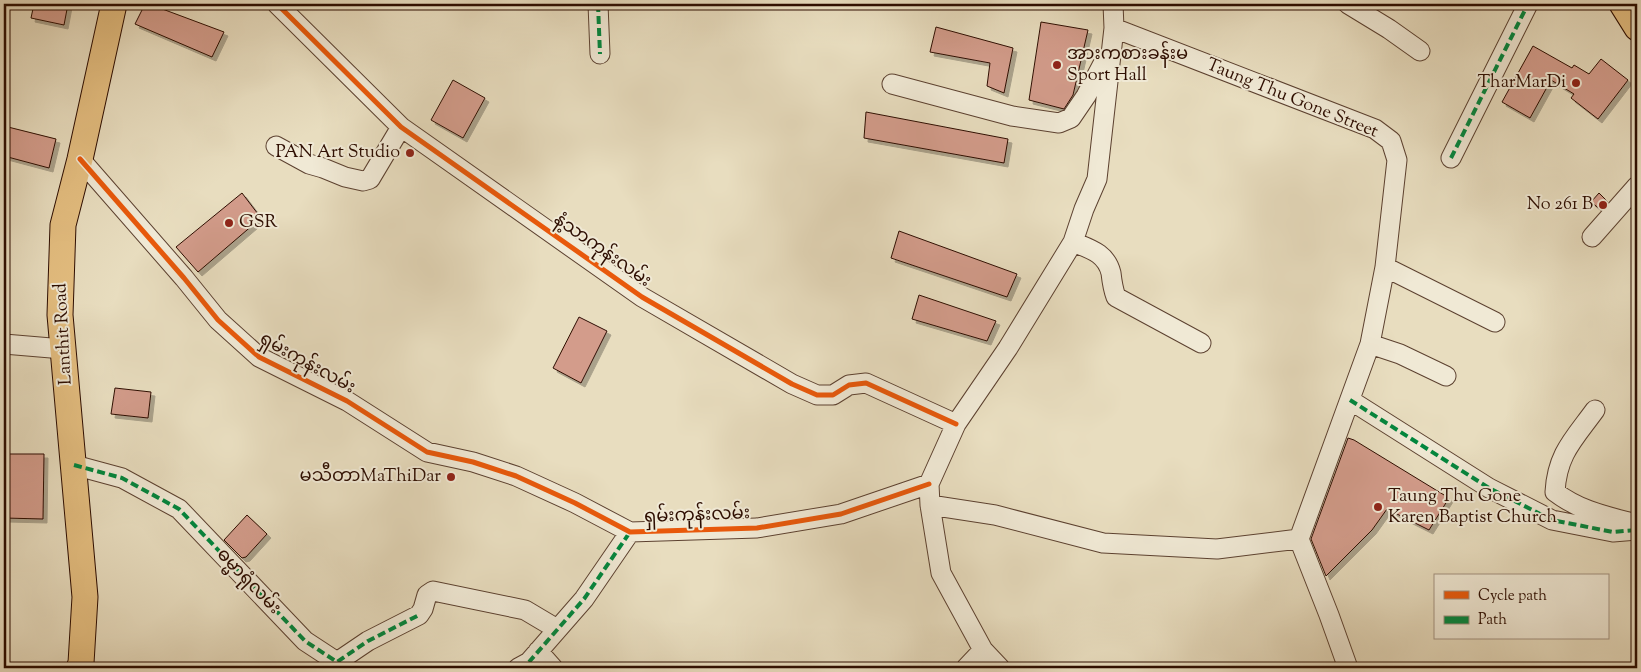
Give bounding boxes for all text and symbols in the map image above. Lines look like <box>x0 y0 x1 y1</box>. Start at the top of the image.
place label: အားကစားခန်းမ Sport Hall <box>1067 40 1188 89</box>
street label: Taung Thu Gone Street <box>1202 53 1382 145</box>
marker: အားကစားခန်းမ Sport Hall <box>1051 59 1063 71</box>
place label: TharMarDi <box>1477 70 1566 96</box>
marker: TharMarDi <box>1570 77 1582 89</box>
place label: PAN Art Studio <box>275 140 400 166</box>
marker: PAN Art Studio <box>404 147 416 159</box>
place label: No 261 B <box>1527 192 1593 218</box>
marker: No 261 B <box>1597 199 1609 211</box>
street label: နံ့သာကုန်းလမ်း <box>548 206 657 294</box>
place label: GSR <box>239 210 277 236</box>
marker: GSR <box>223 217 235 229</box>
street label: Lanthit Road <box>48 282 80 386</box>
street label: ရှမ်းကုန်းလမ်း <box>254 325 361 401</box>
place label: မသီတာMaThiDar <box>299 461 441 490</box>
marker: မသီတာMaThiDar <box>445 471 457 483</box>
place label: Taung Thu Gone Karen Baptist Church <box>1388 484 1557 531</box>
street label: ရှမ်းကုန်းလမ်း <box>644 499 750 531</box>
marker: Taung Thu Gone Karen Baptist Church <box>1372 501 1384 513</box>
street label: ဓမ္မာရုံလမ်း <box>209 542 288 621</box>
legend <box>1434 574 1608 640</box>
text: Cycle path <box>1478 586 1547 607</box>
text: Path <box>1478 610 1507 631</box>

